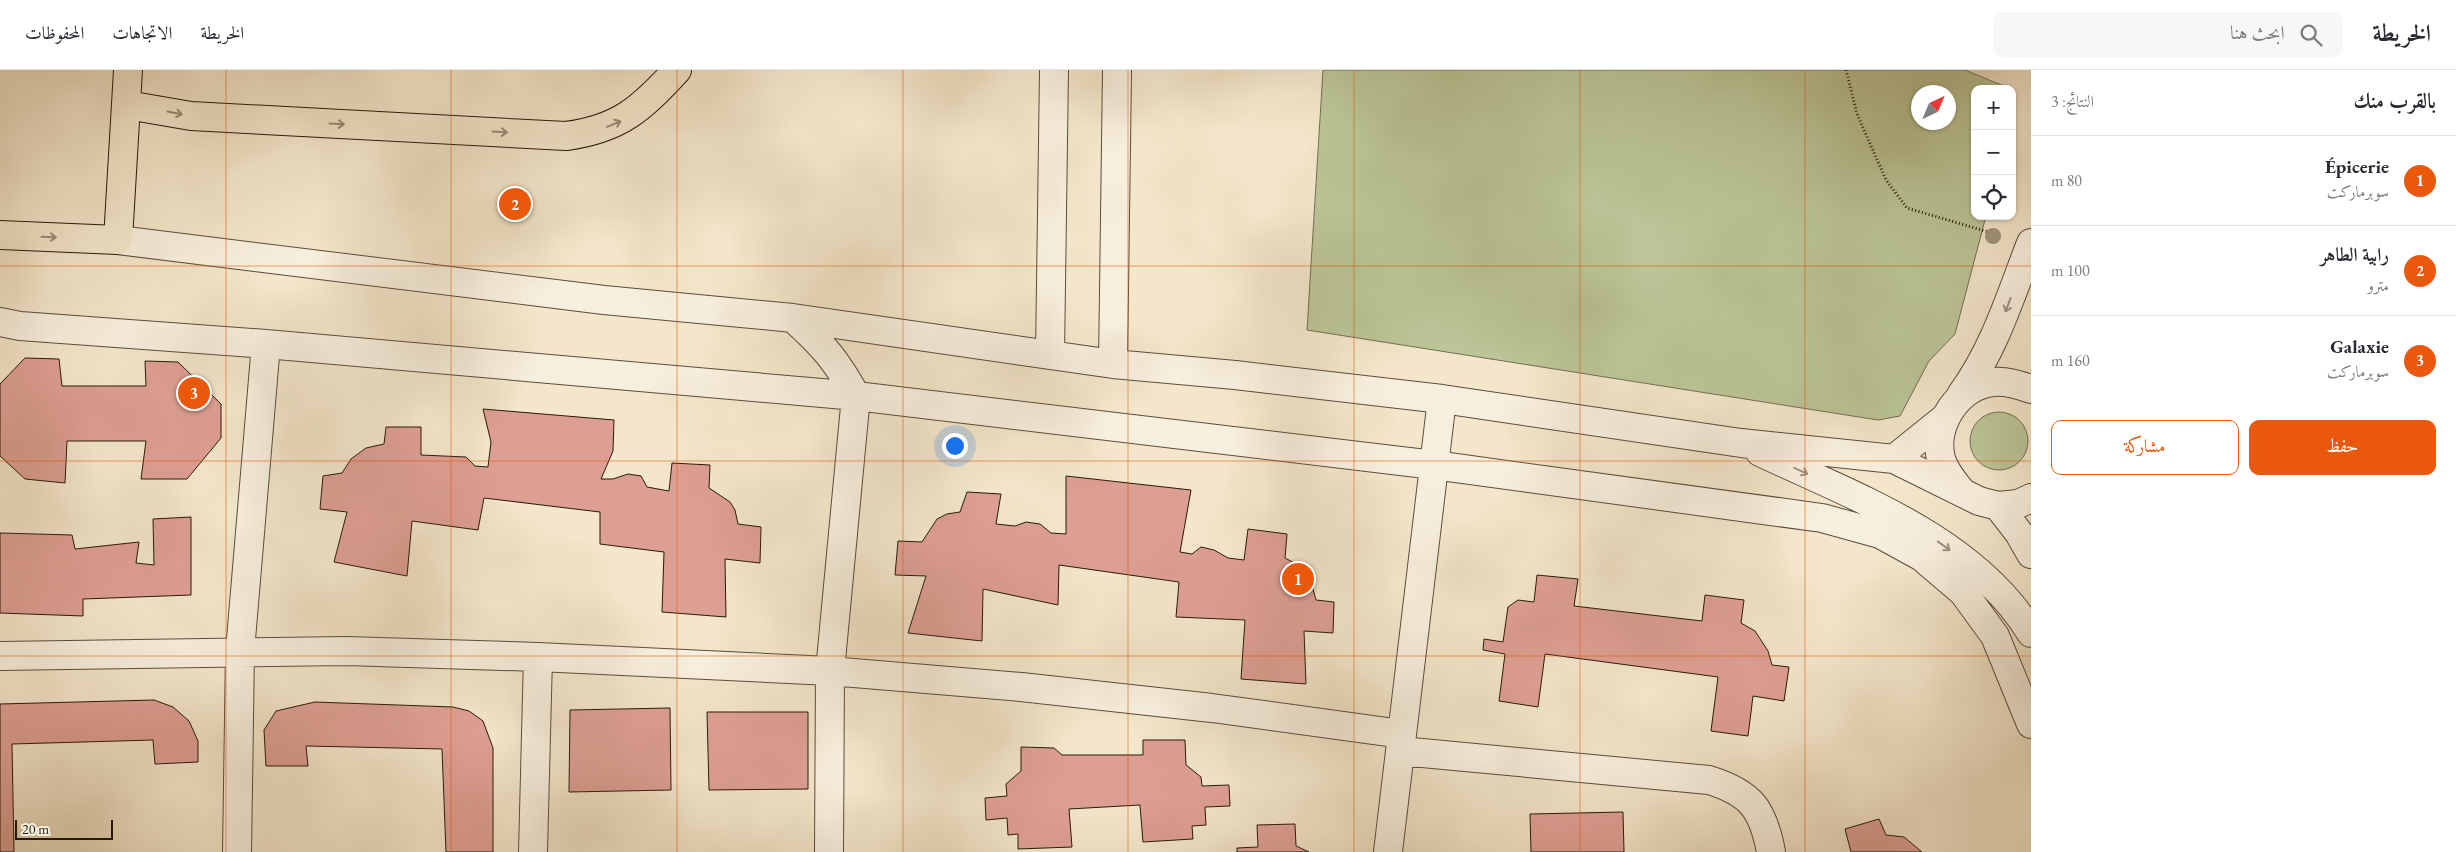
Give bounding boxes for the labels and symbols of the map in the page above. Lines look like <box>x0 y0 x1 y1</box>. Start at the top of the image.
north arrow <box>1911 85 1956 130</box>
one-way arrow <box>167 108 183 118</box>
one-way arrow <box>329 119 345 128</box>
one-way arrow <box>606 119 621 128</box>
one-way arrow <box>491 128 507 137</box>
pin: 2 <box>499 185 531 223</box>
one-way arrow <box>40 233 56 242</box>
one-way arrow <box>2002 297 2012 312</box>
pin: 3 <box>178 374 210 412</box>
your location <box>942 433 968 459</box>
one-way arrow <box>1793 467 1808 477</box>
one-way arrow <box>1937 541 1950 552</box>
pin: 1 <box>1282 560 1314 598</box>
scale bar <box>15 817 112 840</box>

